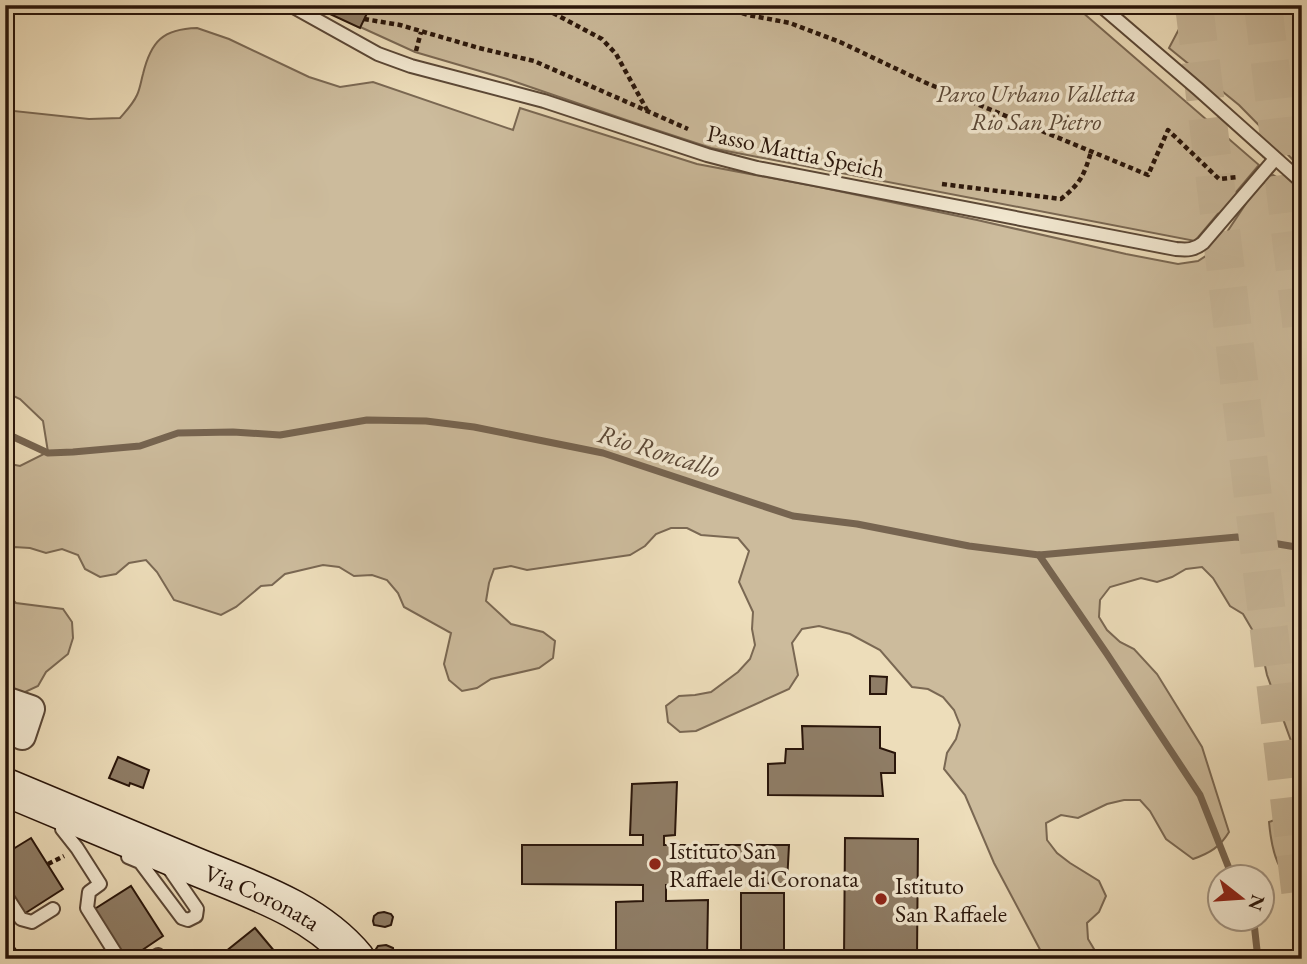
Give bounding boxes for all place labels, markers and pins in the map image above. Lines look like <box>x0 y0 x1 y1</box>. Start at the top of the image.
place label: Istituto San Raffaele di Coronata <box>669 835 859 894</box>
marker: Istituto San Raffaele di Coronata <box>647 856 663 872</box>
place label: Istituto San Raffaele <box>895 870 1007 929</box>
marker: Istituto San Raffaele <box>873 891 889 907</box>

